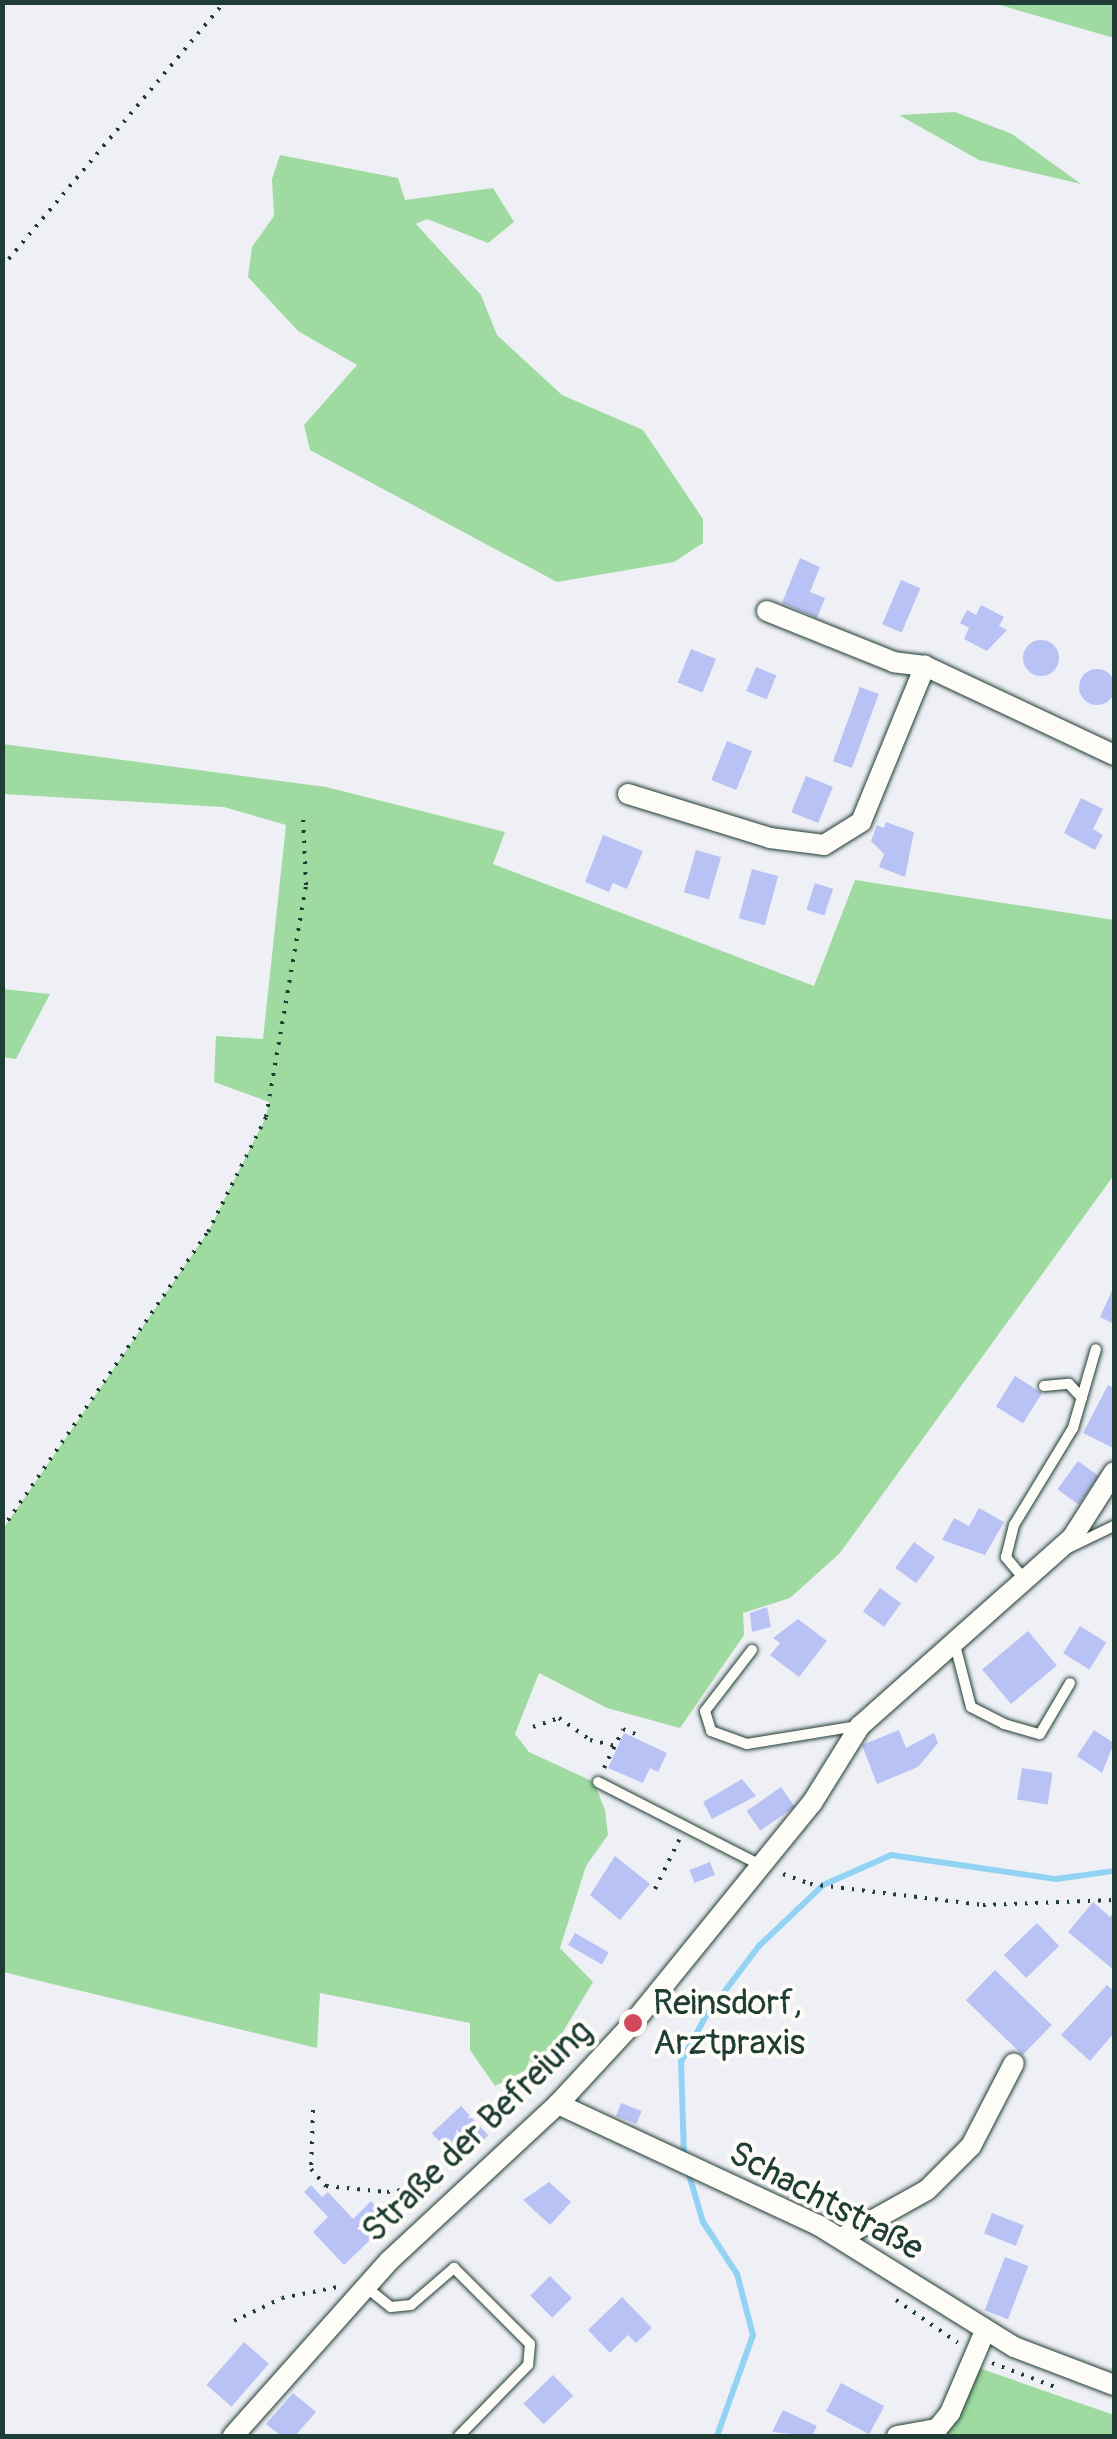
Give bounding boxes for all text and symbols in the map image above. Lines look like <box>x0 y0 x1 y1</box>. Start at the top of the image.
place label: Reinsdorf, Arztpraxis <box>653 1982 805 2064</box>
street label: Straße der Befreiung <box>353 2010 601 2252</box>
marker: Reinsdorf, Arztpraxis <box>622 2012 644 2034</box>
street label: Schachtstraße <box>722 2132 930 2270</box>

